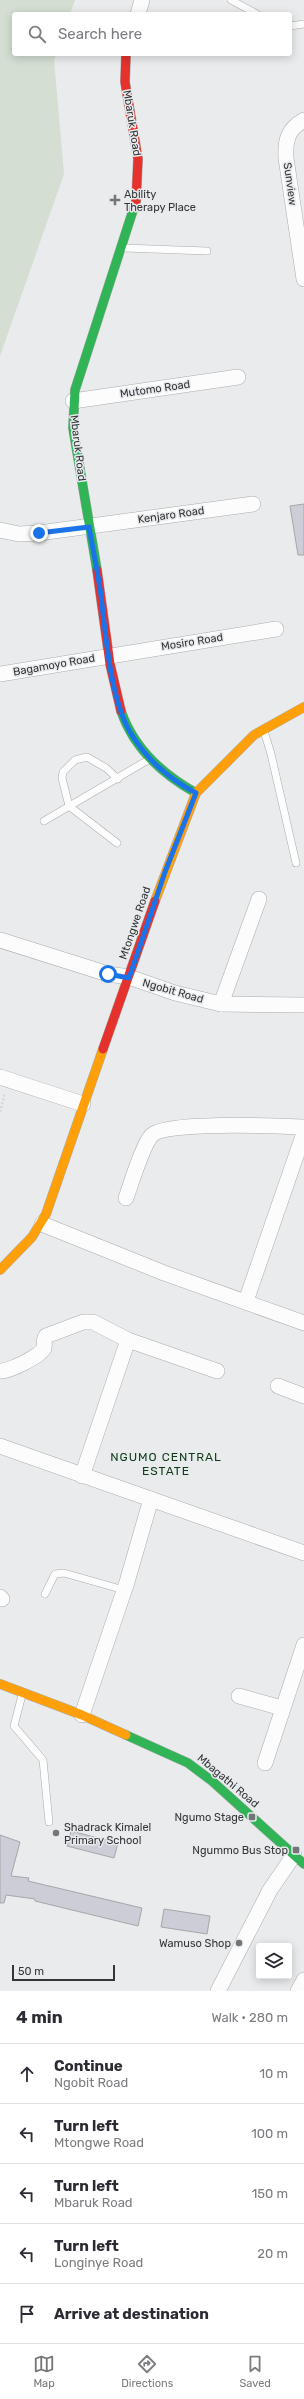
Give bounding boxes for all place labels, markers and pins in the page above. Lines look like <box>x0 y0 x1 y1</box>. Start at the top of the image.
place label: Ability Therapy Place <box>124 188 196 214</box>
marker: Ability Therapy Place <box>109 194 121 206</box>
place label: Ngumo Stage <box>174 1811 244 1824</box>
marker: Ngumo Stage <box>247 1812 257 1822</box>
place label: Shadrack Kimalel Primary School <box>64 1821 151 1847</box>
marker: Shadrack Kimalel Primary School <box>51 1828 61 1838</box>
place label: Ngummo Bus Stop <box>192 1844 288 1857</box>
marker: Ngummo Bus Stop <box>291 1845 301 1855</box>
place label: Wamuso Shop <box>159 1937 231 1950</box>
marker: Wamuso Shop <box>234 1938 244 1948</box>

